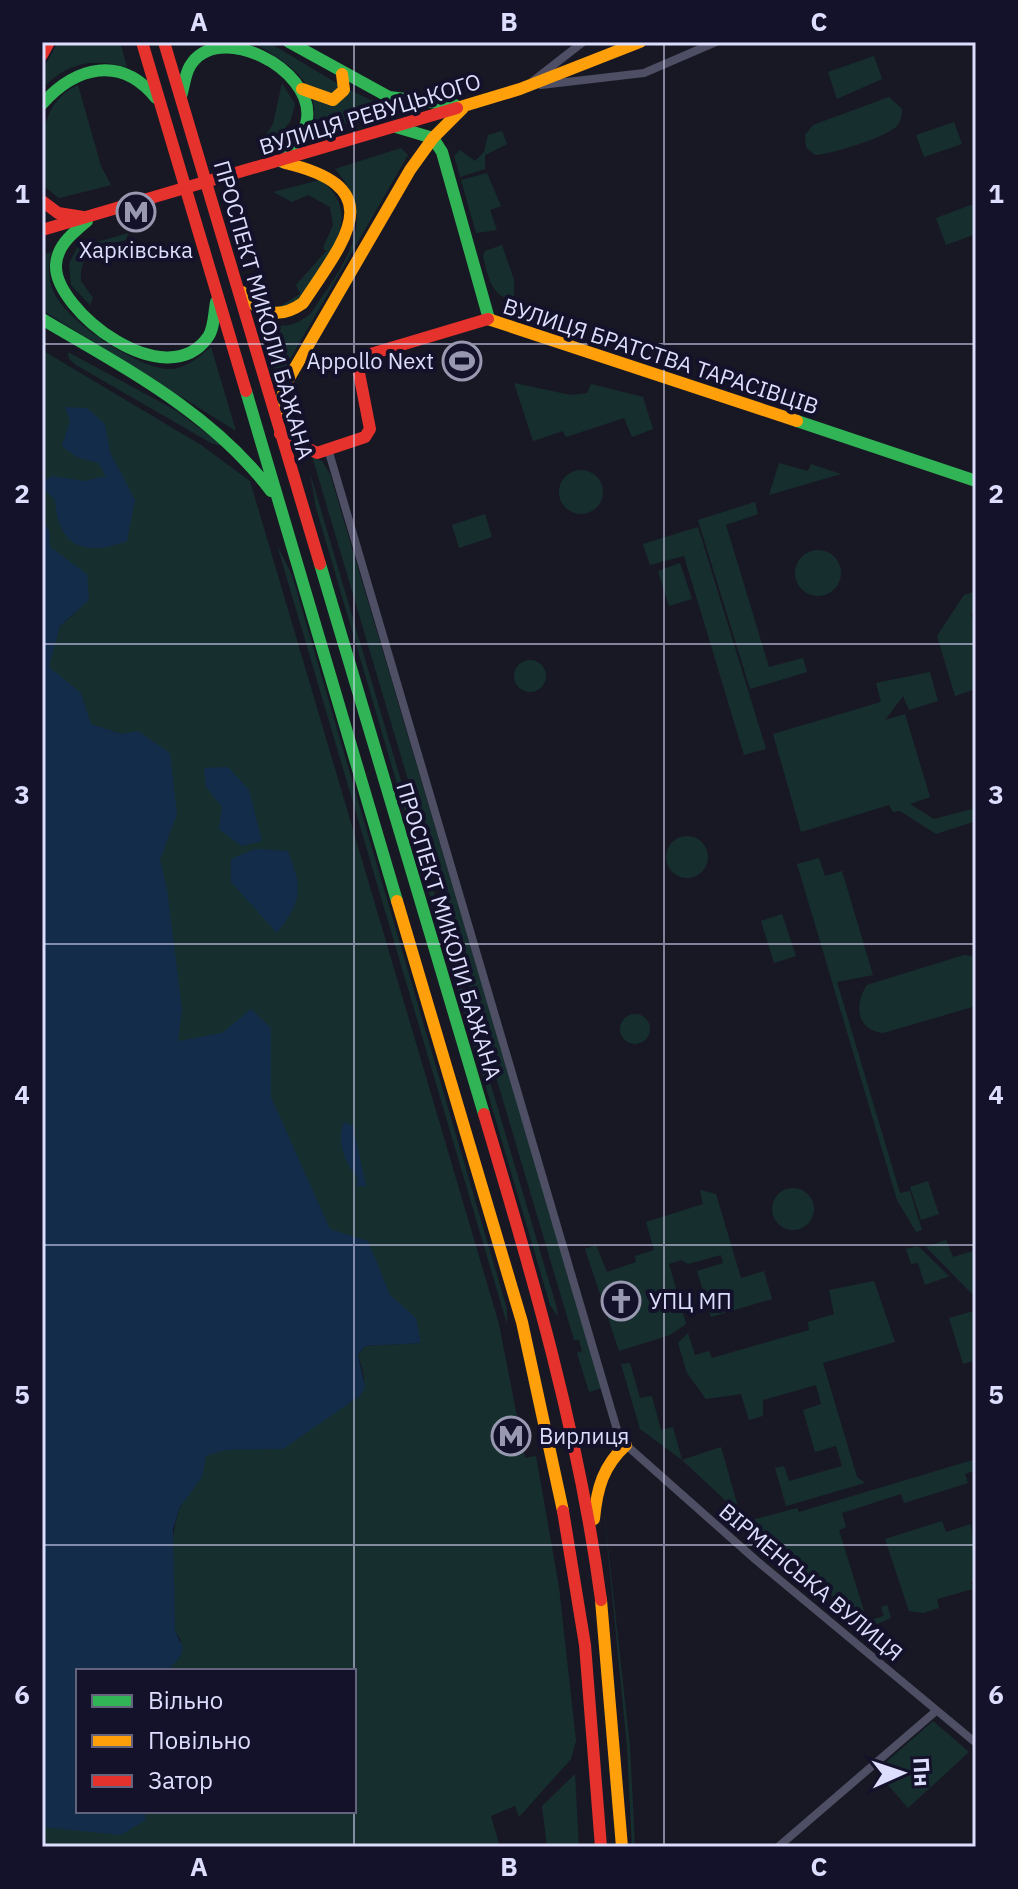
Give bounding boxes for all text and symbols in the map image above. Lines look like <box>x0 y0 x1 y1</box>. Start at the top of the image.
text: A <box>190 4 208 38</box>
text: B <box>500 4 518 38</box>
text: C <box>811 4 828 38</box>
street label: ВУЛИЦЯ РЕВУЦЬКОГО <box>255 66 484 161</box>
street label: ПРОСПЕКТ МИКОЛИ БАЖАНА <box>208 157 321 463</box>
text: 1 <box>14 176 30 210</box>
text: 1 <box>988 176 1004 210</box>
metro station icon: Харківська <box>115 191 157 233</box>
place label: Харківська <box>79 235 193 264</box>
street label: ВУЛИЦЯ БРАТСТВА ТАРАСІВЦІВ <box>500 291 823 420</box>
sports icon: Appollo Next <box>441 340 483 382</box>
place label: Appollo Next <box>306 346 434 375</box>
text: 2 <box>14 476 30 510</box>
text: 2 <box>988 476 1004 510</box>
text: 3 <box>14 777 30 811</box>
text: 3 <box>988 777 1004 811</box>
street label: ПРОСПЕКТ МИКОЛИ БАЖАНА <box>390 779 509 1083</box>
text: 4 <box>14 1077 30 1111</box>
text: 4 <box>988 1077 1004 1111</box>
church icon: УПЦ МП <box>600 1280 642 1322</box>
place label: УПЦ МП <box>649 1286 732 1315</box>
text: 5 <box>14 1377 30 1411</box>
text: 5 <box>988 1377 1004 1411</box>
metro station icon: Вирлиця <box>490 1415 532 1457</box>
place label: Вирлиця <box>539 1421 629 1450</box>
street label: ВІРМЕНСЬКА ВУЛИЦЯ <box>714 1496 909 1667</box>
legend <box>76 1669 356 1813</box>
text: 6 <box>14 1677 30 1711</box>
text: 6 <box>988 1677 1004 1711</box>
text: Вільно <box>148 1684 223 1716</box>
text: Повільно <box>148 1724 251 1756</box>
north arrow <box>862 1733 942 1813</box>
text: Пн <box>907 1757 938 1787</box>
text: Затор <box>148 1764 213 1796</box>
text: A <box>190 1849 208 1883</box>
text: B <box>500 1849 518 1883</box>
text: C <box>811 1849 828 1883</box>

